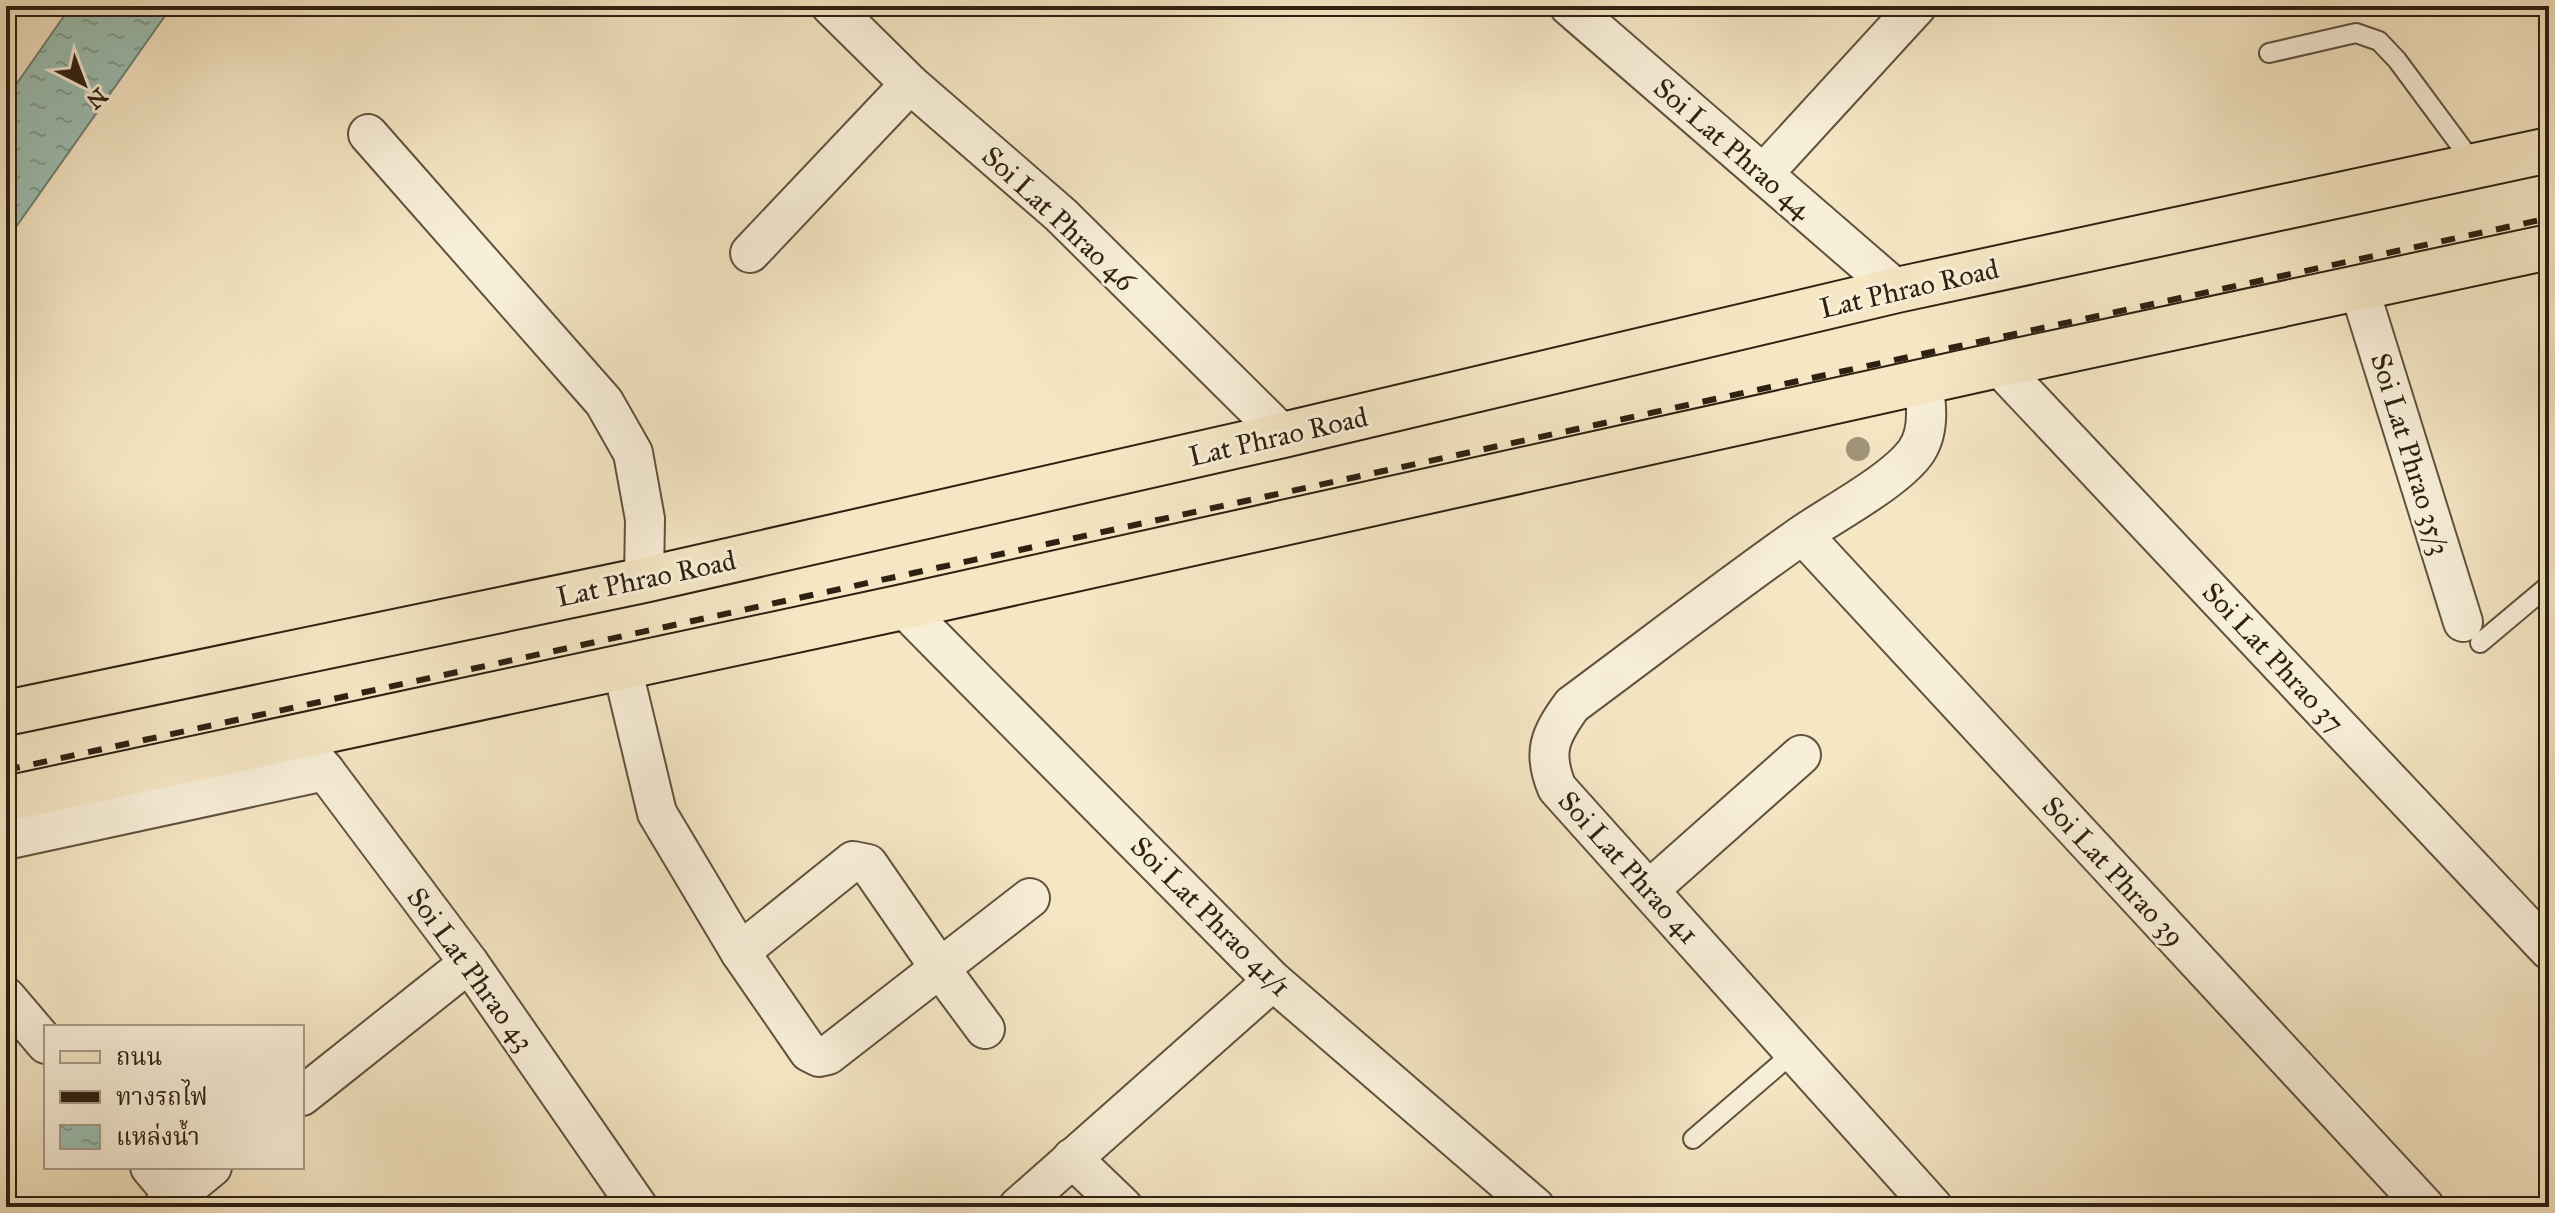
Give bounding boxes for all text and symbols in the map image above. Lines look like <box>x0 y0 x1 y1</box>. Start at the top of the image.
north arrow <box>44 44 124 124</box>
street label: Soi Lat Phrao 44 <box>1646 70 1820 227</box>
text: N <box>81 82 113 115</box>
street label: Soi Lat Phrao 46 <box>975 138 1144 299</box>
street label: Lat Phrao Road <box>1816 251 2002 326</box>
street label: Soi Lat Phrao 35/3 <box>2363 349 2458 559</box>
street label: Lat Phrao Road <box>1185 399 1371 474</box>
street label: Lat Phrao Road <box>553 542 739 615</box>
street label: Soi Lat Phrao 37 <box>2195 575 2352 740</box>
street label: Soi Lat Phrao 41 <box>1551 784 1706 951</box>
street label: Soi Lat Phrao 39 <box>2035 789 2192 954</box>
street label: Soi Lat Phrao 41/1 <box>1123 829 1298 1004</box>
street label: Soi Lat Phrao 43 <box>400 881 542 1058</box>
legend <box>44 1025 304 1169</box>
text: ถนน <box>116 1042 162 1072</box>
text: ทางรถไฟ <box>116 1079 208 1112</box>
text: แหล่งน้ำ <box>116 1119 200 1152</box>

